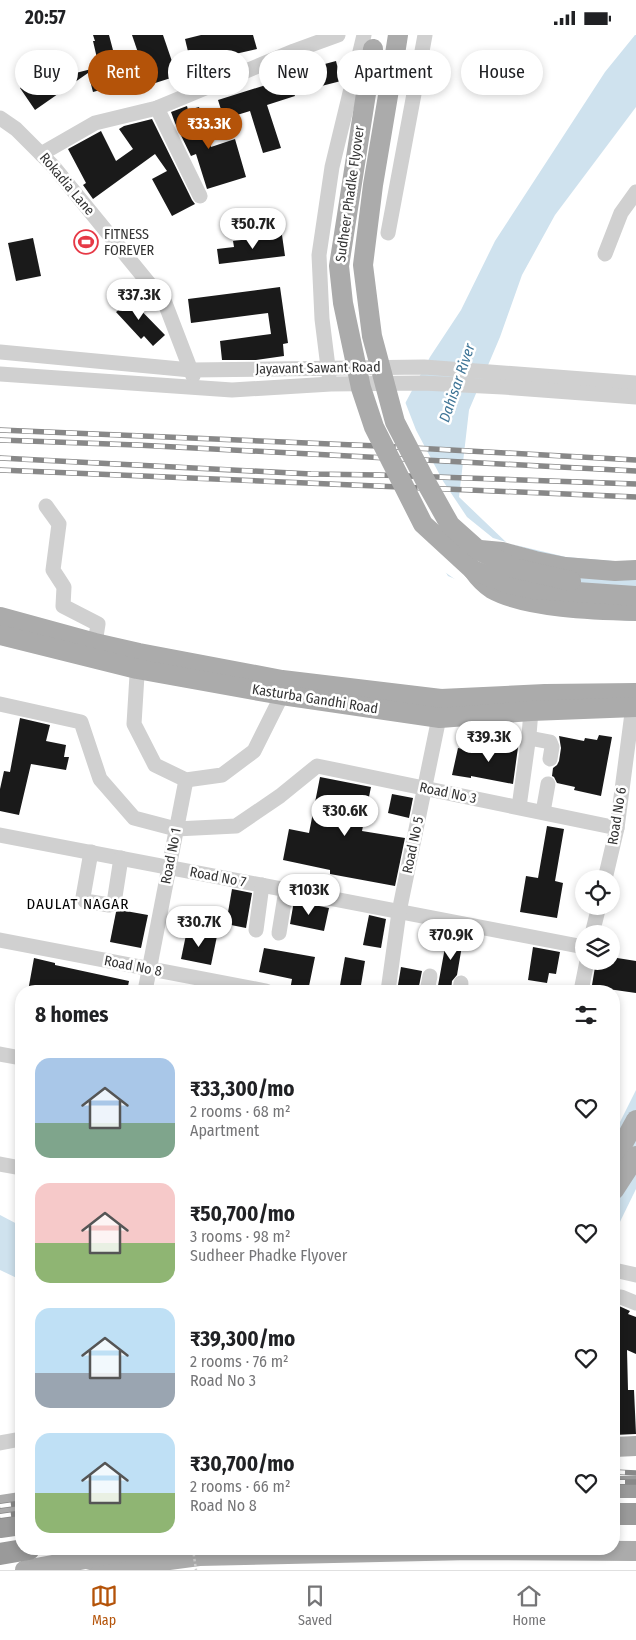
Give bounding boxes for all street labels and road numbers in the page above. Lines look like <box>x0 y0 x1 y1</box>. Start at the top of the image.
street label: Sudheer Phadke Flyover <box>332 125 368 263</box>
street label: Rokadia Lane <box>36 149 98 219</box>
street label: Jayavant Sawant Road <box>255 358 381 378</box>
street label: Kasturba Gandhi Road <box>251 681 379 717</box>
street label: Road No 3 <box>418 779 478 807</box>
street label: Road No 6 <box>604 786 630 846</box>
street label: Road No 5 <box>399 815 427 875</box>
street label: Road No 1 <box>157 826 185 886</box>
street label: Road No 7 <box>188 863 248 891</box>
street label: Road No 8 <box>103 952 163 980</box>

